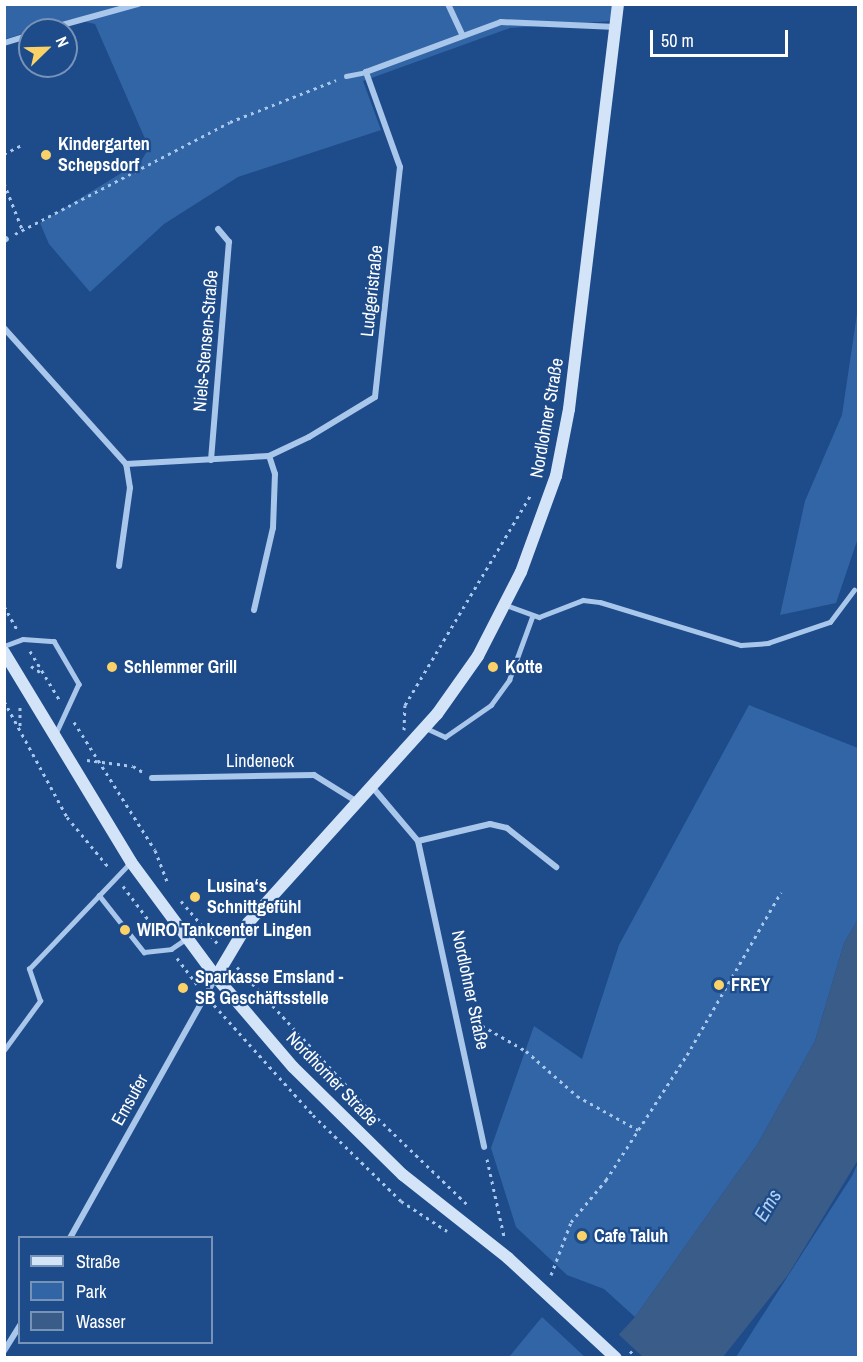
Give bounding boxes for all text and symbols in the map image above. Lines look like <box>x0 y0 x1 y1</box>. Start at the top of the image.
north arrow <box>18 18 78 78</box>
scale bar <box>653 18 791 56</box>
text: 50 m <box>661 28 694 53</box>
text: N <box>51 33 75 50</box>
place label: Kindergarten Schepsdorf <box>58 134 150 176</box>
marker: Kindergarten Schepsdorf <box>39 148 53 162</box>
street label: Ludgeristraße <box>356 244 388 338</box>
street label: Niels-Stensen-Straße <box>189 269 223 413</box>
street label: Nordlohner Straße <box>526 356 568 480</box>
place label: Schlemmer Grill <box>124 656 237 678</box>
place label: Kotte <box>505 656 543 678</box>
marker: Schlemmer Grill <box>105 660 119 674</box>
marker: Kotte <box>486 660 500 674</box>
street label: Lindeneck <box>226 750 294 772</box>
place label: Lusina‘s Schnittgefühl <box>207 876 301 918</box>
marker: Lusina‘s Schnittgefühl <box>188 890 202 904</box>
place label: WIRO Tankcenter Lingen <box>137 919 311 941</box>
marker: WIRO Tankcenter Lingen <box>118 923 132 937</box>
street label: Nordlohner Straße <box>447 928 493 1052</box>
place label: Sparkasse Emsland - SB Geschäftsstelle <box>195 967 343 1010</box>
place label: FREY <box>731 974 770 996</box>
marker: FREY <box>712 978 726 992</box>
marker: Sparkasse Emsland - SB Geschäftsstelle <box>176 981 190 995</box>
street label: Nordhorner Straße <box>281 1027 383 1131</box>
street label: Emsufer <box>107 1071 153 1129</box>
water label: Ems <box>748 1185 786 1225</box>
place label: Cafe Taluh <box>594 1225 668 1247</box>
marker: Cafe Taluh <box>575 1229 589 1243</box>
legend <box>18 1236 213 1344</box>
text: Straße <box>76 1249 120 1274</box>
text: Park <box>76 1279 106 1304</box>
text: Wasser <box>76 1309 125 1334</box>

